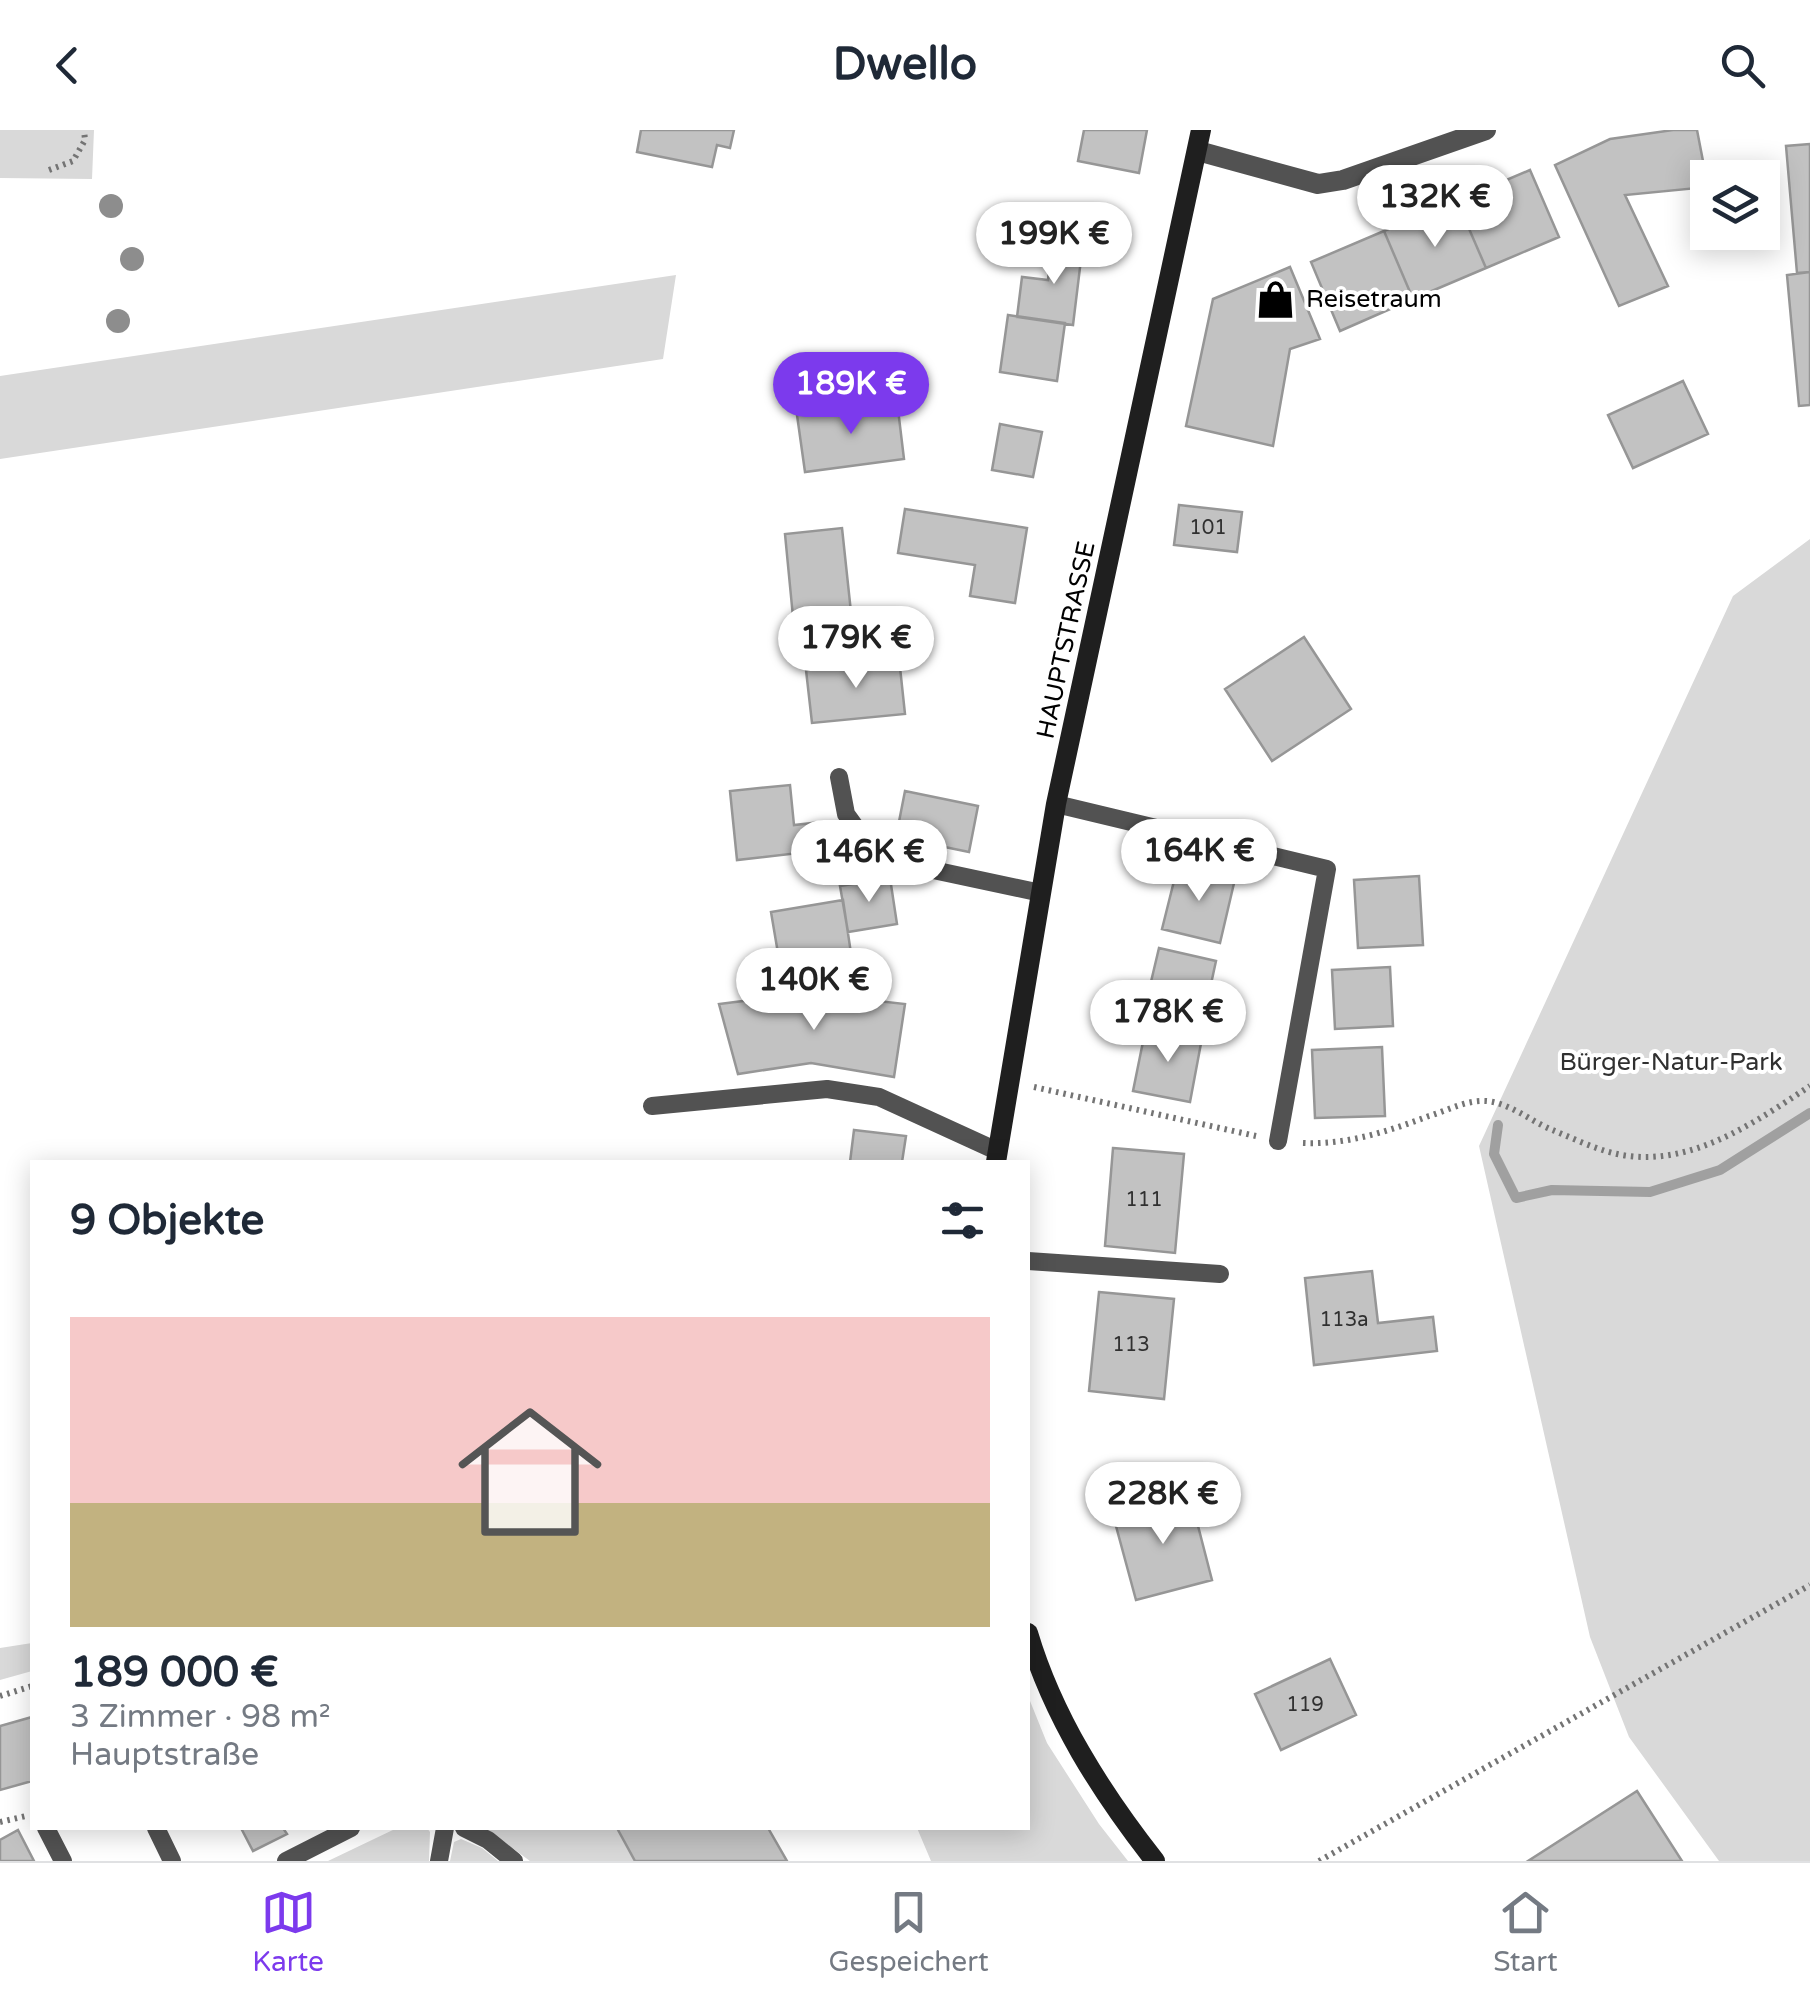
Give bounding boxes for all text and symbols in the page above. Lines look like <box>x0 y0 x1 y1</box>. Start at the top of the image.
icon: back <box>40 38 95 93</box>
text: Dwello <box>833 38 977 92</box>
icon: search <box>1715 38 1770 93</box>
map controls <box>1690 160 1780 250</box>
button: layers <box>1690 160 1780 250</box>
pin: 132K € <box>1354 165 1516 250</box>
text: 132K € <box>1379 178 1491 216</box>
pin: 199K € <box>973 202 1135 287</box>
text: 199K € <box>998 215 1110 253</box>
shop icon: Reisetraum <box>1255 278 1297 320</box>
place label: Reisetraum <box>1306 284 1442 314</box>
pin: 189K € <box>770 352 932 437</box>
text: 189K € <box>795 365 907 403</box>
house number: 101 <box>1189 516 1227 540</box>
street label: HAUPTSTRASSE <box>1030 539 1102 741</box>
pin: 179K € <box>775 606 937 691</box>
text: 179K € <box>800 619 912 657</box>
pin: 164K € <box>1118 819 1280 904</box>
pin: 146K € <box>788 820 950 905</box>
text: 164K € <box>1143 832 1255 870</box>
text: 146K € <box>813 833 925 871</box>
pin: 140K € <box>733 948 895 1033</box>
text: 140K € <box>758 961 870 999</box>
pin: 178K € <box>1087 980 1249 1065</box>
text: 178K € <box>1112 993 1224 1031</box>
park label: Bürger-Natur-Park <box>1559 1047 1783 1077</box>
house number: 111 <box>1125 1188 1163 1212</box>
icon: filters <box>935 1193 990 1248</box>
text: 9 Objekte <box>70 1195 264 1246</box>
house number: 113a <box>1320 1308 1368 1332</box>
house number: 113 <box>1112 1333 1150 1357</box>
icon: home <box>440 1382 620 1562</box>
pin: 228K € <box>1082 1462 1244 1547</box>
text: 228K € <box>1107 1475 1219 1513</box>
text: 189 000 € <box>70 1647 279 1698</box>
house number: 119 <box>1286 1693 1324 1717</box>
text: 3 Zimmer · 98 m² <box>70 1698 331 1736</box>
text: Hauptstraße <box>70 1736 259 1774</box>
tab: Karte <box>252 1885 324 1979</box>
tab: Gespeichert <box>828 1885 989 1979</box>
tab: Start <box>1493 1885 1558 1979</box>

